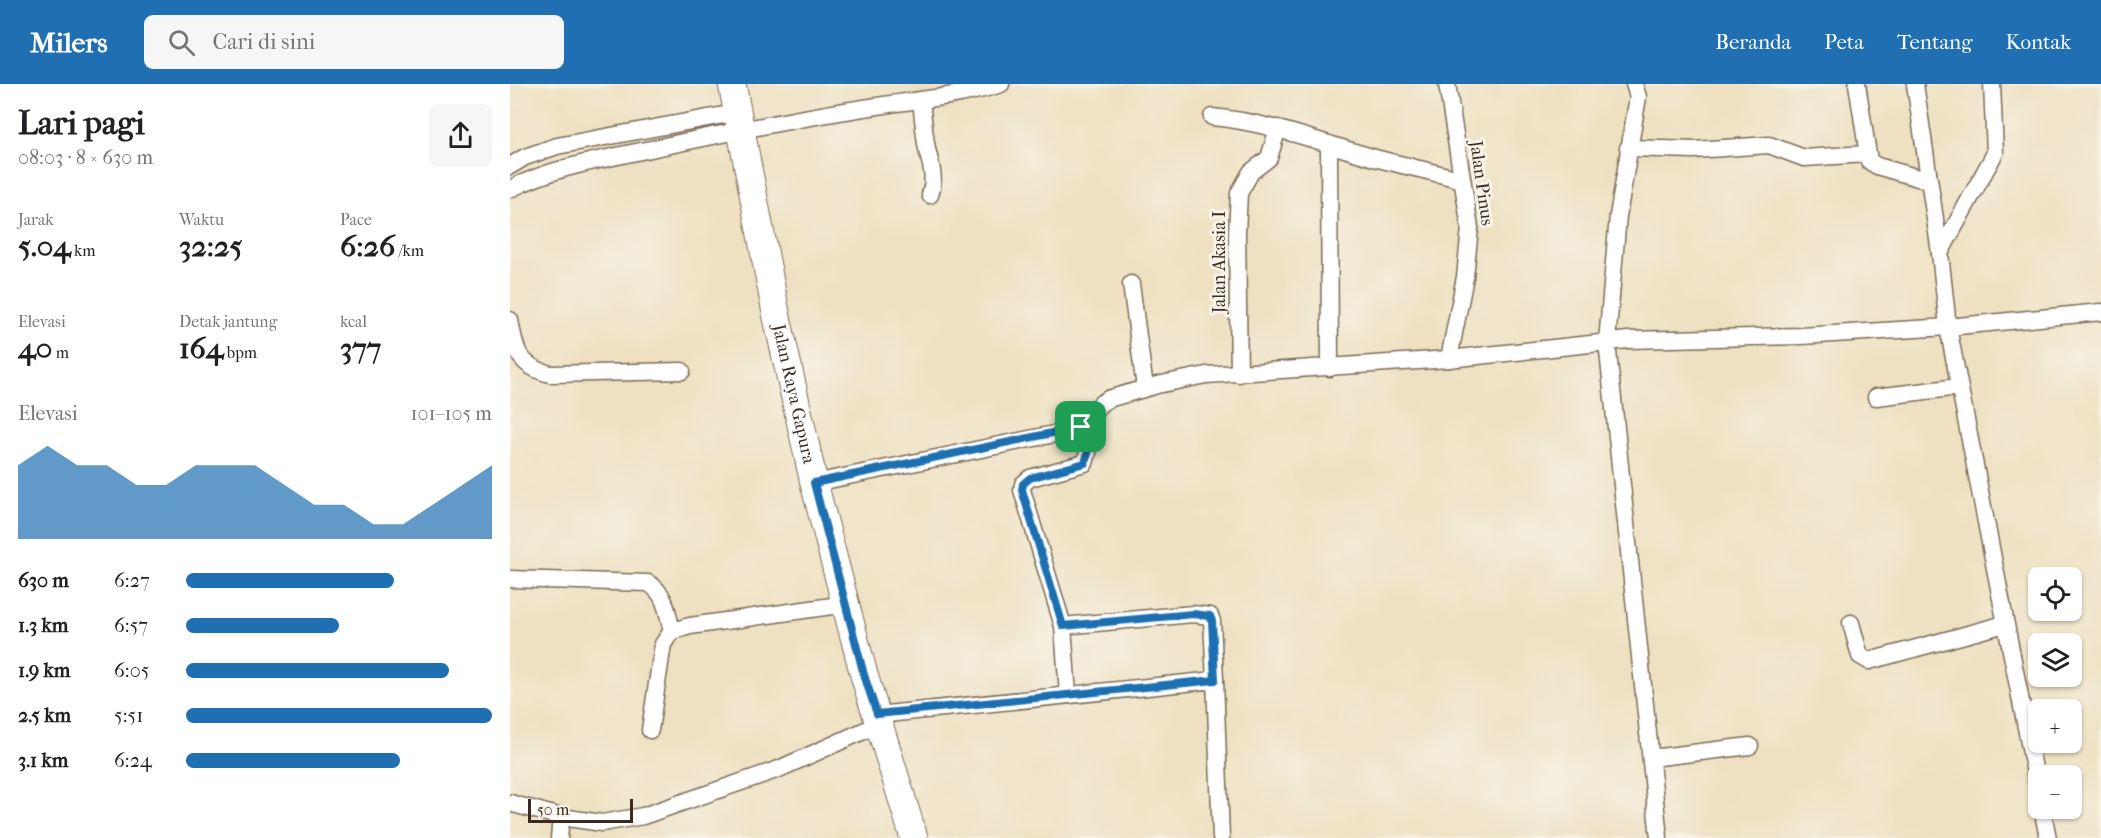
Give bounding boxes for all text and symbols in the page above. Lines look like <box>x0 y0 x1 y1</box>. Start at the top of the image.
search box <box>144 15 564 69</box>
text: Milers <box>30 26 108 59</box>
icon: search <box>165 26 198 59</box>
text: Cari di sini <box>213 29 315 55</box>
text: Beranda <box>1715 30 1791 54</box>
text: Peta <box>1824 30 1864 54</box>
text: Tentang <box>1897 30 1973 54</box>
text: Kontak <box>2006 30 2071 54</box>
text: Lari pagi <box>18 104 145 143</box>
button: share <box>429 104 492 167</box>
street label: Jalan Pinus <box>1465 137 1498 227</box>
text: 08:03 · 8 × 630 m <box>18 146 153 169</box>
text: Jarak <box>18 210 54 229</box>
text: Waktu <box>179 210 224 229</box>
text: Pace <box>340 210 372 229</box>
street label: Jalan Akasia I <box>1209 211 1230 315</box>
text: 5.04 <box>18 229 71 264</box>
text: 32:25 <box>179 229 242 264</box>
text: 6:26 <box>340 229 395 264</box>
text: km <box>71 241 96 260</box>
text: /km <box>395 241 424 260</box>
text: Elevasi <box>18 312 66 331</box>
text: Detak jantung <box>179 312 277 331</box>
text: kcal <box>340 312 367 331</box>
street label: Jalan Raya Gapura <box>767 320 819 466</box>
text: 40 <box>18 331 52 366</box>
text: 164 <box>179 331 223 366</box>
text: 377 <box>340 331 381 366</box>
text: m <box>52 343 69 362</box>
text: bpm <box>223 343 257 362</box>
pin <box>1055 401 1106 452</box>
text: Elevasi <box>18 402 78 425</box>
text: 101–105 m <box>411 402 492 425</box>
icon: arrive <box>1064 410 1097 443</box>
map controls <box>2028 567 2082 819</box>
button: locate <box>2028 567 2082 621</box>
text: 630 m <box>18 569 69 592</box>
text: 6:27 <box>114 569 150 592</box>
text: 1.3 km <box>18 614 68 637</box>
text: 6:57 <box>114 614 148 637</box>
button: layers <box>2028 633 2082 687</box>
text: 1.9 km <box>18 659 70 682</box>
text: 6:05 <box>114 659 149 682</box>
button: + <box>2028 699 2082 753</box>
text: 2.5 km <box>18 704 71 727</box>
text: 5:51 <box>114 704 143 727</box>
text: 3.1 km <box>18 749 68 772</box>
text: 6:24 <box>114 749 152 772</box>
button: − <box>2028 765 2082 819</box>
scale bar <box>528 796 633 824</box>
text: 50 m <box>537 800 569 819</box>

